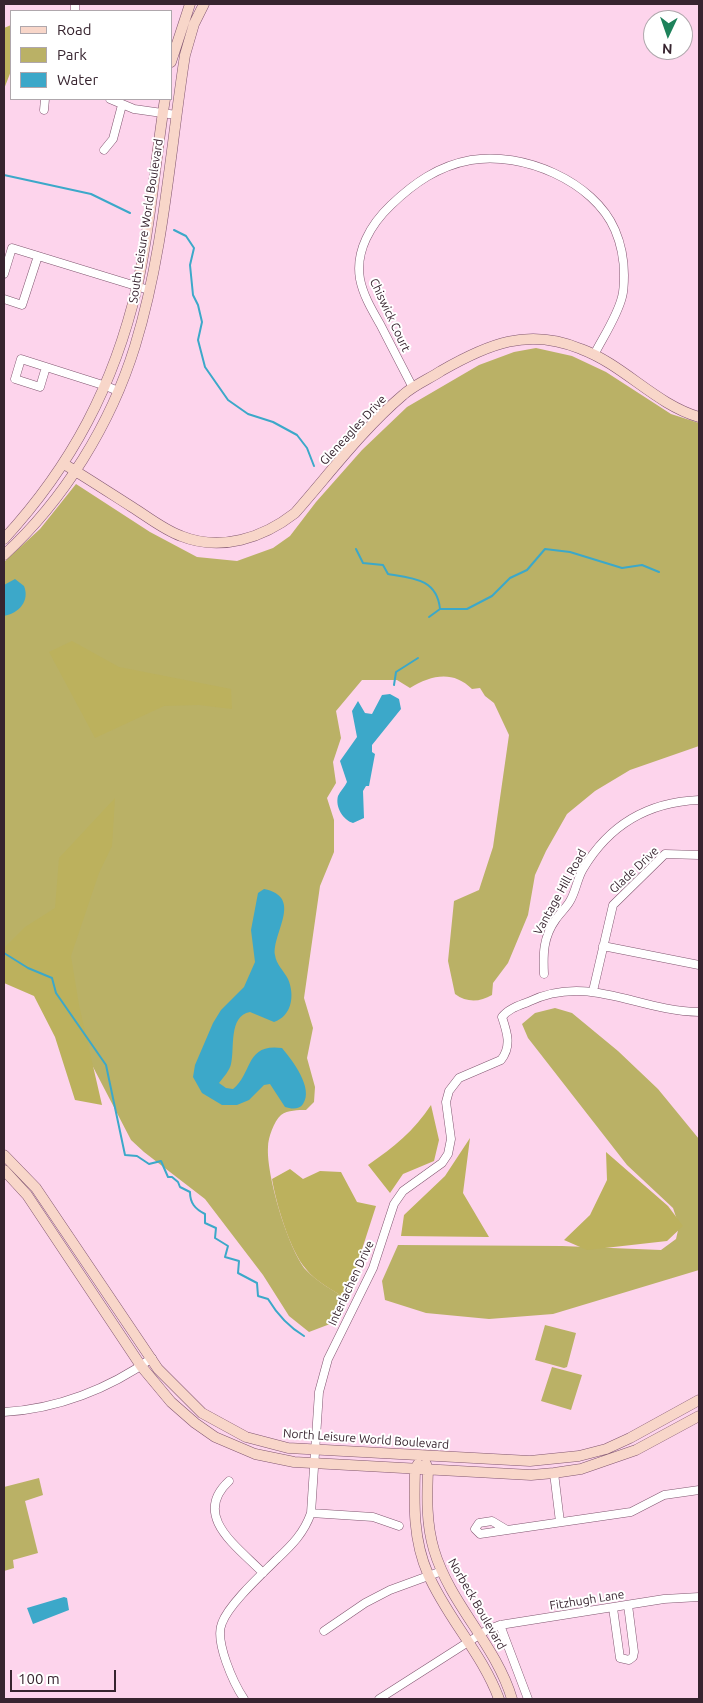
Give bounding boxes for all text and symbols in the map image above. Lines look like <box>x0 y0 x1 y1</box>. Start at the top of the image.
legend <box>10 10 172 100</box>
north arrow <box>643 10 693 60</box>
text: Road <box>57 21 92 38</box>
text: N <box>662 41 673 57</box>
text: Park <box>57 46 87 63</box>
text: Water <box>57 71 98 88</box>
street label: South Leisure World Boulevard <box>126 138 166 304</box>
street label: Chiswick Court <box>367 276 413 354</box>
street label: Gleneagles Drive <box>317 392 389 468</box>
street label: Glade Drive <box>606 844 662 896</box>
street label: Vantage Hill Road <box>531 847 589 937</box>
street label: Interlachen Drive <box>325 1238 377 1328</box>
street label: North Leisure World Boulevard <box>283 1426 449 1452</box>
street label: Norbeck Boulevard <box>445 1556 509 1652</box>
street label: Fitzhugh Lane <box>549 1587 625 1613</box>
scale bar <box>12 1660 119 1692</box>
text: 100 m <box>18 1670 60 1687</box>

